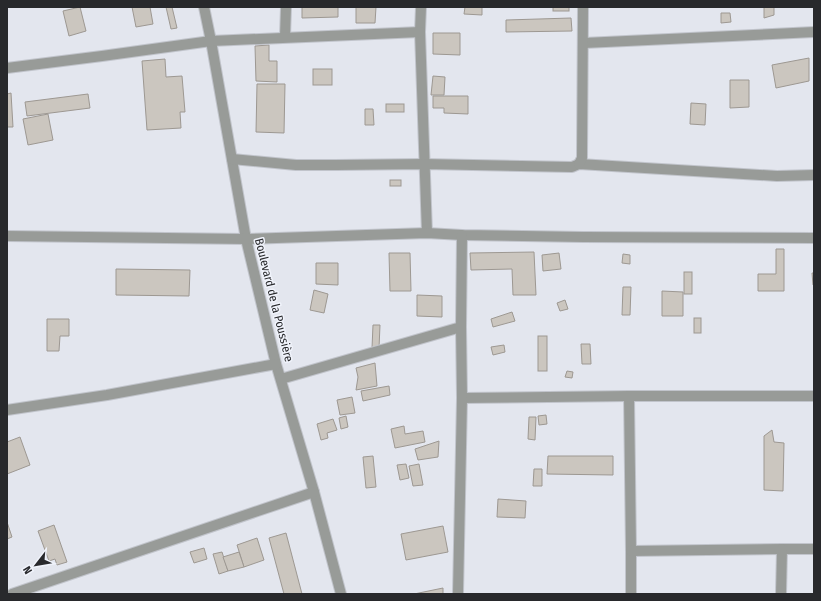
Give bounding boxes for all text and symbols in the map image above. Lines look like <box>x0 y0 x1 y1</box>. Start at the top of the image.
street label: Boulevard de la Poussière <box>252 237 296 363</box>
north arrow <box>16 545 56 585</box>
text: N <box>21 564 35 576</box>

